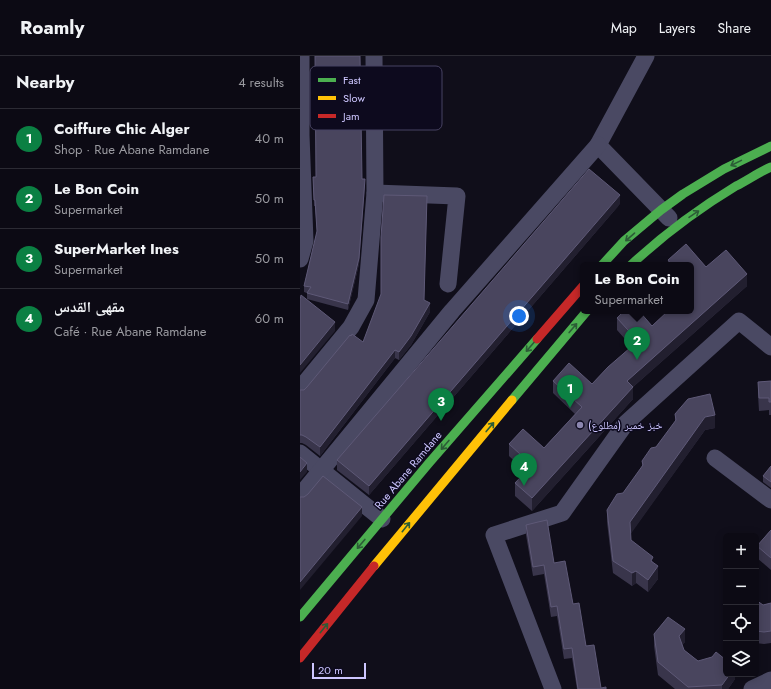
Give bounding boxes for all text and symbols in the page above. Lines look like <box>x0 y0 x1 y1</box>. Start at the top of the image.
text: Roamly <box>20 14 84 41</box>
text: Map <box>611 18 637 38</box>
text: Layers <box>659 18 695 38</box>
text: Share <box>717 18 751 38</box>
legend <box>310 66 442 130</box>
text: Nearby <box>16 70 74 94</box>
text: Fast <box>343 72 361 88</box>
text: 4 results <box>238 73 284 92</box>
text: Slow <box>343 90 365 106</box>
text: Jam <box>341 108 360 124</box>
text: Coiffure Chic Alger <box>54 118 190 140</box>
text: 1 <box>26 129 32 148</box>
text: 40 m <box>255 129 284 148</box>
text: Shop · Rue Abane Ramdane <box>54 140 209 159</box>
one-way arrow <box>730 160 742 167</box>
text: Le Bon Coin <box>54 178 139 200</box>
text: 2 <box>25 189 33 208</box>
text: 50 m <box>255 189 284 208</box>
text: Supermarket <box>54 200 123 219</box>
one-way arrow <box>688 210 699 218</box>
one-way arrow <box>624 232 635 241</box>
text: SuperMarket Ines <box>54 238 179 260</box>
text: 3 <box>25 249 33 268</box>
text: 50 m <box>255 249 284 268</box>
text: Supermarket <box>54 260 123 279</box>
popup <box>580 262 694 314</box>
text: Le Bon Coin <box>594 268 680 290</box>
text: Supermarket <box>594 290 663 309</box>
text: مقهى القدس <box>54 296 125 318</box>
your location <box>509 306 529 326</box>
text: 4 <box>24 309 34 328</box>
text: 60 m <box>255 309 284 328</box>
text: Café · Rue Abane Ramdane <box>54 322 207 341</box>
one-way arrow <box>569 322 578 333</box>
pin: 2 <box>624 327 650 360</box>
one-way arrow <box>525 341 534 352</box>
pin: 1 <box>557 375 583 408</box>
pin: 3 <box>428 388 454 421</box>
place label: خبز خمير (مطلوع) <box>588 417 662 433</box>
marker: خبز خمير (مطلوع) <box>575 420 585 430</box>
one-way arrow <box>485 422 494 433</box>
street label: Rue Abane Ramdane <box>371 427 446 512</box>
one-way arrow <box>440 440 449 450</box>
pin: 4 <box>511 453 537 486</box>
one-way arrow <box>402 521 410 532</box>
map controls <box>723 533 759 677</box>
button: + <box>723 533 759 569</box>
one-way arrow <box>356 539 365 550</box>
button: − <box>723 569 759 605</box>
button: locate <box>723 605 759 641</box>
one-way arrow <box>320 623 329 633</box>
button: layers <box>723 641 759 677</box>
scale bar <box>312 661 366 680</box>
text: 20 m <box>318 662 343 678</box>

